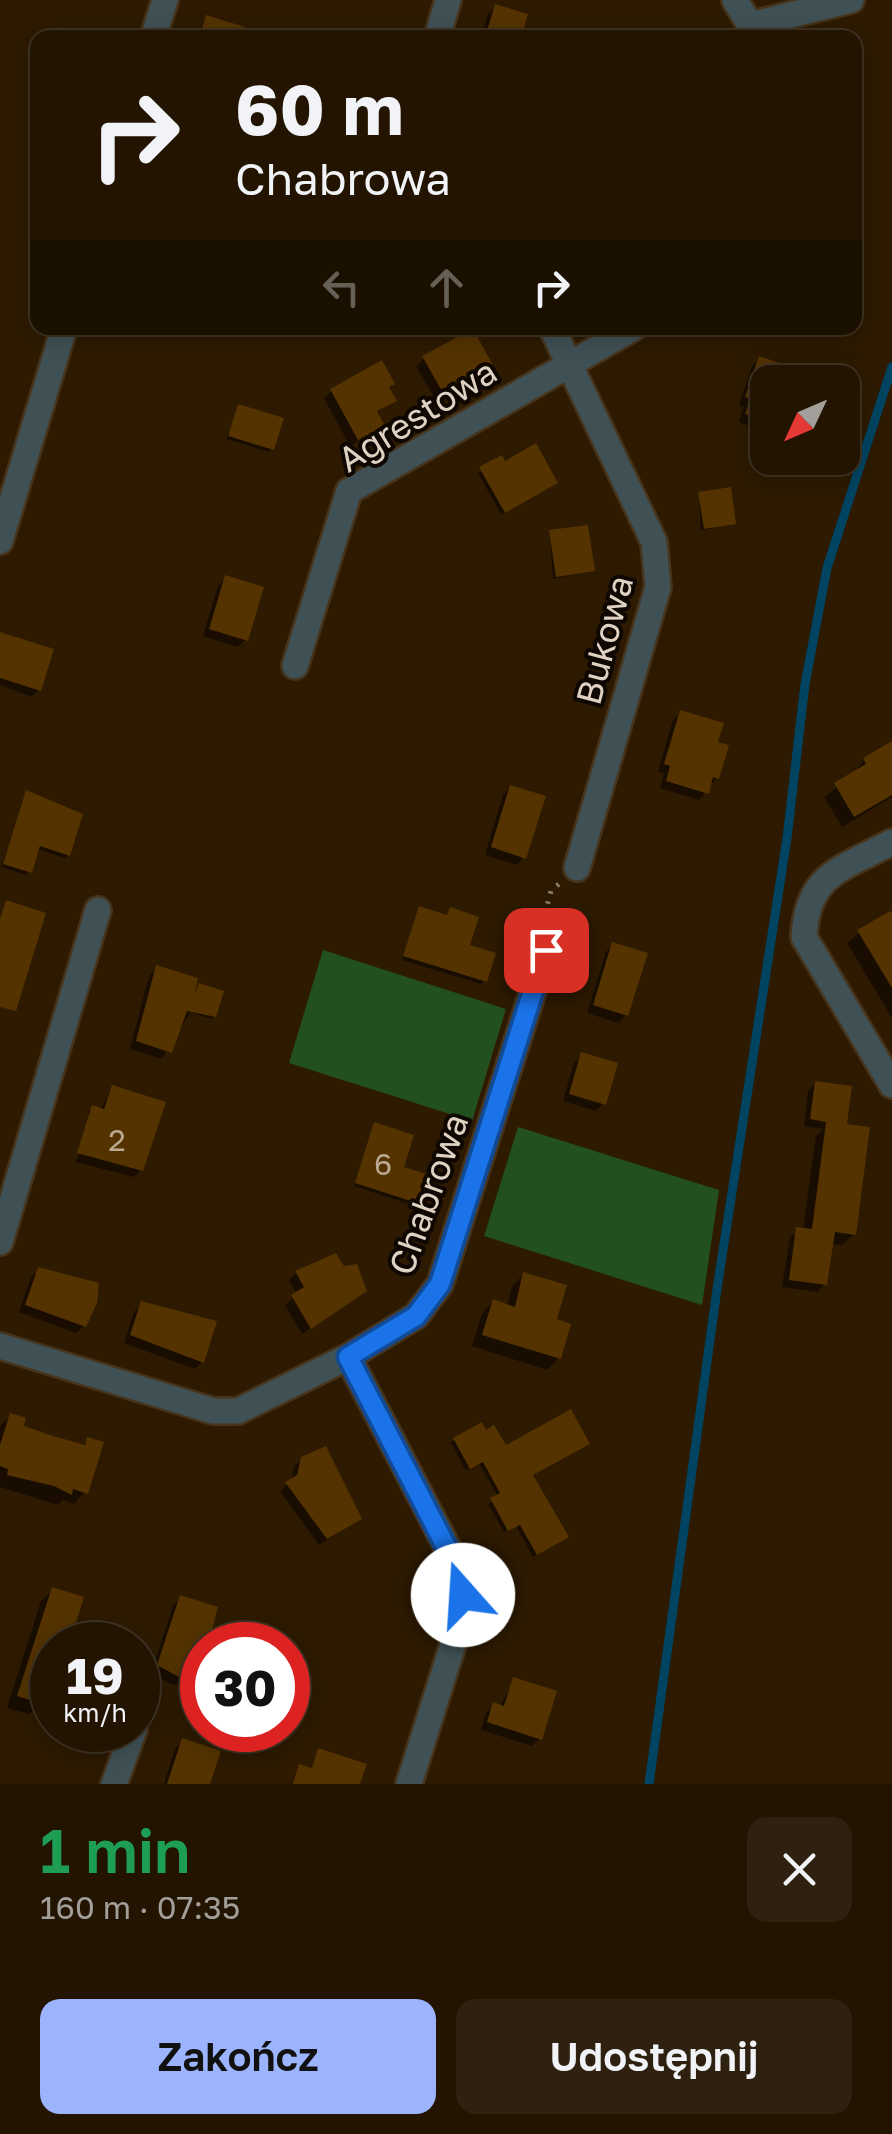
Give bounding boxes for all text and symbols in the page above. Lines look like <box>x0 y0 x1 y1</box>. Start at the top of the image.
text: 60 m <box>235 66 404 150</box>
icon: right <box>70 70 200 200</box>
text: Chabrowa <box>235 151 451 205</box>
icon: left <box>314 260 369 315</box>
icon: ahead <box>419 260 474 315</box>
icon: right <box>524 260 579 315</box>
street label: Agrestowa <box>330 350 504 480</box>
north arrow <box>750 365 860 475</box>
map controls <box>750 365 860 475</box>
street label: Bukowa <box>567 571 641 709</box>
pin <box>504 908 589 993</box>
icon: arrive <box>519 923 574 978</box>
street label: Chabrowa <box>380 1108 476 1280</box>
house number: 2 <box>108 1122 126 1158</box>
house number: 6 <box>374 1146 392 1182</box>
position arrow <box>411 1543 515 1647</box>
speed limit sign: 30 <box>180 1622 310 1752</box>
text: 19 <box>66 1645 124 1705</box>
text: km/h <box>63 1697 127 1728</box>
text: 1 min <box>40 1814 190 1886</box>
button: close <box>747 1817 852 1922</box>
text: 160 m · 07:35 <box>40 1888 240 1926</box>
button: Zakończ <box>40 1999 436 2114</box>
button: Udostępnij <box>456 1999 852 2114</box>

